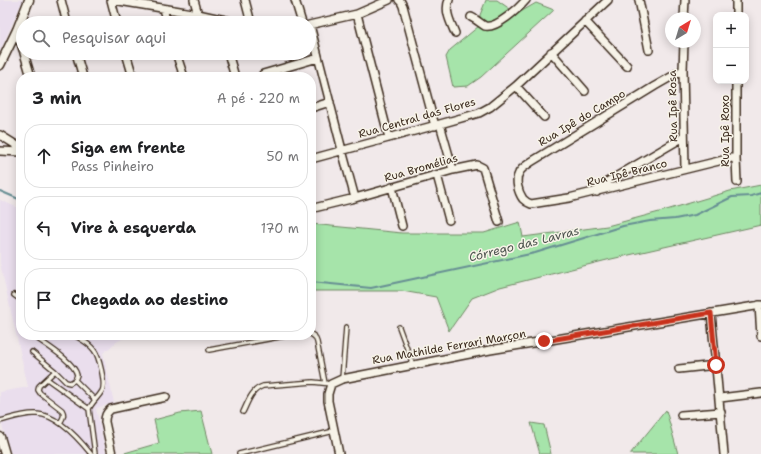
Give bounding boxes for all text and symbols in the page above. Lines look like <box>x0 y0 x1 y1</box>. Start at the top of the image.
north arrow <box>665 12 701 48</box>
map controls <box>713 12 749 84</box>
button: + <box>713 12 749 48</box>
search box <box>16 16 316 60</box>
icon: search <box>30 27 52 49</box>
text: Pesquisar aqui <box>62 28 166 48</box>
button: − <box>713 48 749 84</box>
street label: Rua Ipê Rosa <box>665 70 681 142</box>
street label: Rua Ipê do Campo <box>536 86 629 150</box>
text: 3 min <box>32 87 82 109</box>
text: A pé · 220 m <box>217 90 300 107</box>
street label: Rua Central das Flores <box>357 94 477 142</box>
street label: Rua Ipê Roxo <box>718 95 733 167</box>
text: Siga em frente <box>71 138 186 158</box>
icon: ahead <box>33 145 55 167</box>
text: 50 m <box>266 148 299 165</box>
street label: Rua Bromélias <box>382 150 460 186</box>
street label: Rua Ipê Branco <box>585 156 669 190</box>
text: Pass Pinheiro <box>71 158 154 175</box>
icon: left <box>33 217 55 239</box>
text: Vire à esquerda <box>71 218 196 238</box>
text: 170 m <box>261 220 299 237</box>
water label: Córrego das Lavras <box>467 222 581 265</box>
icon: arrive <box>33 289 55 311</box>
text: Chegada ao destino <box>71 290 228 310</box>
street label: Rua Mathilde Ferrari Marçon <box>371 326 527 368</box>
route end <box>535 332 553 350</box>
route start <box>707 356 725 374</box>

